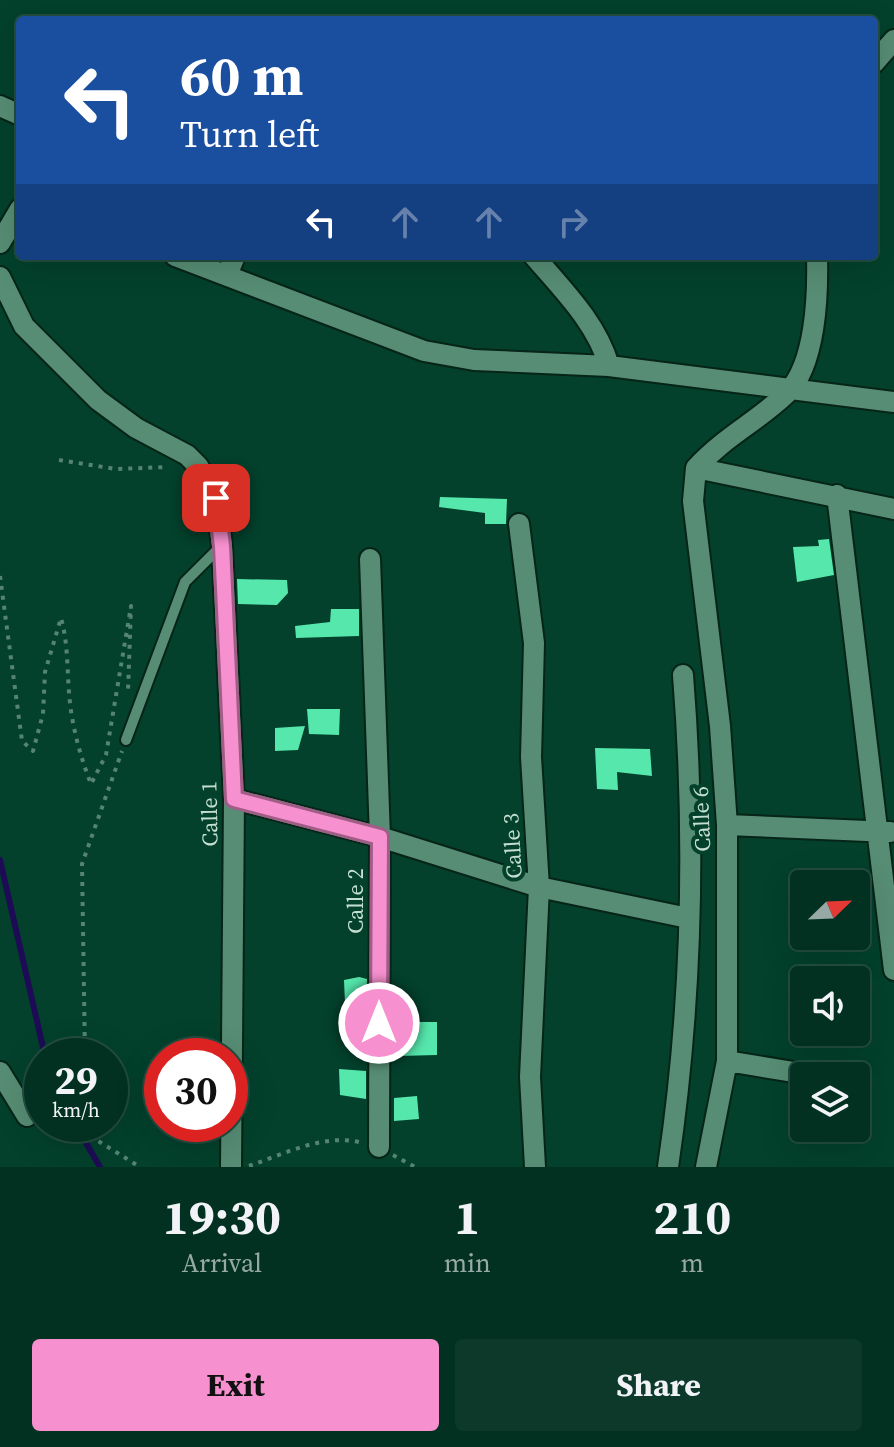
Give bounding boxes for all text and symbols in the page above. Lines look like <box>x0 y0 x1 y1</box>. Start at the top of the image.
text: 60 m <box>180 37 303 114</box>
icon: left <box>48 48 152 152</box>
text: Turn left <box>180 110 319 159</box>
icon: left <box>299 200 343 244</box>
icon: ahead <box>383 200 427 244</box>
icon: ahead <box>467 200 511 244</box>
icon: right <box>551 200 595 244</box>
pin <box>182 464 250 532</box>
icon: arrive <box>194 476 238 520</box>
street label: Calle 1 <box>193 781 225 847</box>
street label: Calle 6 <box>685 786 717 852</box>
street label: Calle 3 <box>495 812 529 880</box>
street label: Calle 2 <box>340 868 370 934</box>
north arrow <box>790 870 870 950</box>
map controls <box>790 870 870 1142</box>
button: sound <box>790 966 870 1046</box>
position arrow <box>337 981 421 1065</box>
speed limit sign: 30 <box>144 1038 248 1142</box>
text: 29 <box>54 1053 98 1107</box>
button: layers <box>790 1062 870 1142</box>
text: km/h <box>52 1096 100 1124</box>
text: 19:30 <box>163 1184 281 1250</box>
text: 1 <box>454 1184 480 1250</box>
text: 210 <box>653 1184 731 1250</box>
text: Arrival <box>182 1245 262 1281</box>
text: min <box>444 1245 491 1281</box>
text: m <box>681 1245 704 1281</box>
button: Exit <box>32 1339 439 1431</box>
button: Share <box>455 1339 862 1431</box>

